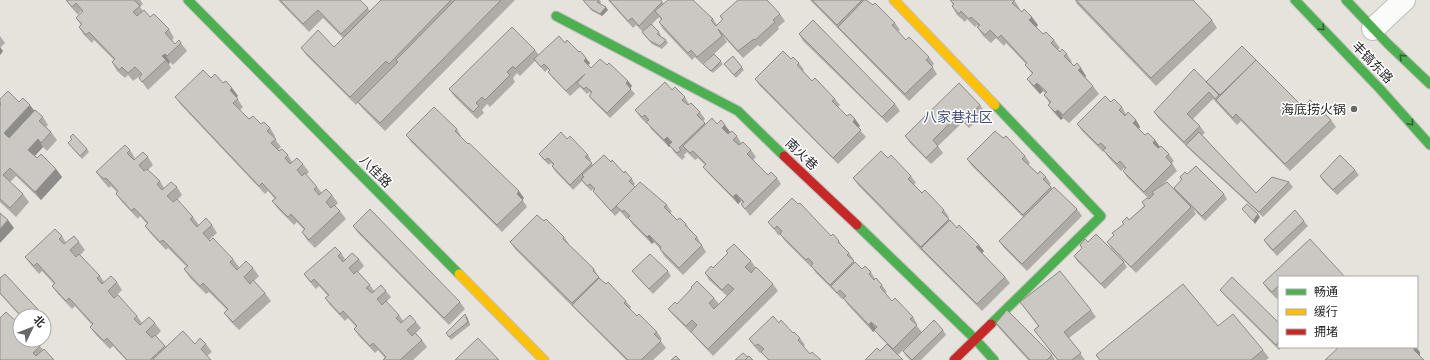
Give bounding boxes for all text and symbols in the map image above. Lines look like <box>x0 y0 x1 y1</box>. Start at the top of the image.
one-way arrow <box>1317 23 1325 31</box>
street label: 丰镐东路 <box>1349 38 1396 86</box>
one-way arrow <box>1399 54 1407 62</box>
place label: 海底捞火锅 <box>1281 102 1346 117</box>
marker: 海底捞火锅 <box>1349 104 1359 114</box>
district label: 八家巷社区 <box>923 109 993 126</box>
one-way arrow <box>1406 118 1413 126</box>
street label: 南火巷 <box>782 135 821 173</box>
street label: 八佳路 <box>357 152 395 190</box>
legend <box>1278 276 1418 348</box>
text: 畅通 <box>1314 285 1338 299</box>
text: 缓行 <box>1314 305 1338 319</box>
north arrow <box>12 308 52 348</box>
text: 北 <box>30 313 47 330</box>
text: 拥堵 <box>1314 325 1338 339</box>

